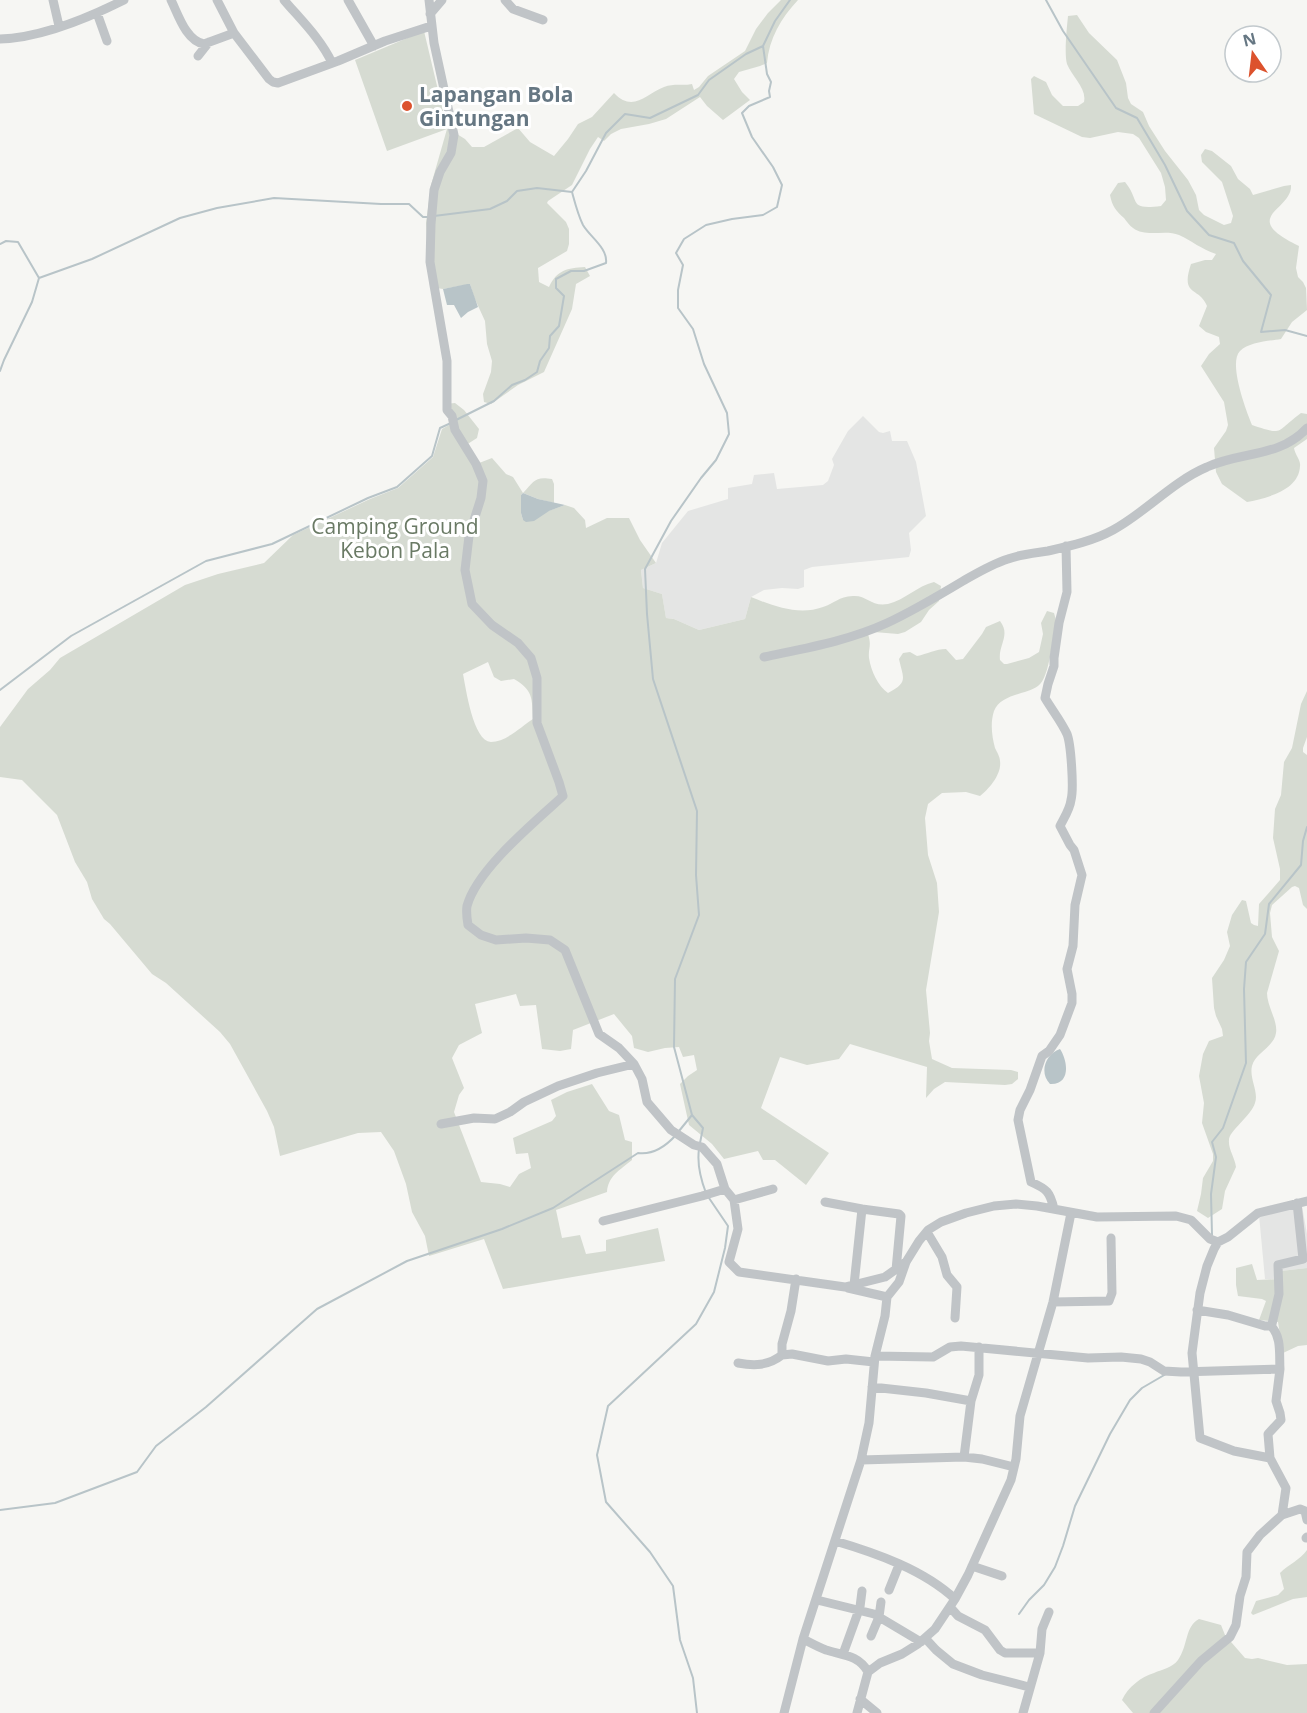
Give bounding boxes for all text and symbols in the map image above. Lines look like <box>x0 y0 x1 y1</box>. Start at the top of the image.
north arrow <box>1223 24 1283 84</box>
text: N <box>1240 27 1258 52</box>
place label: Lapangan Bola Gintungan <box>419 80 573 132</box>
marker: Lapangan Bola Gintungan <box>400 99 414 113</box>
park label: Camping Ground Kebon Pala <box>311 512 479 564</box>

